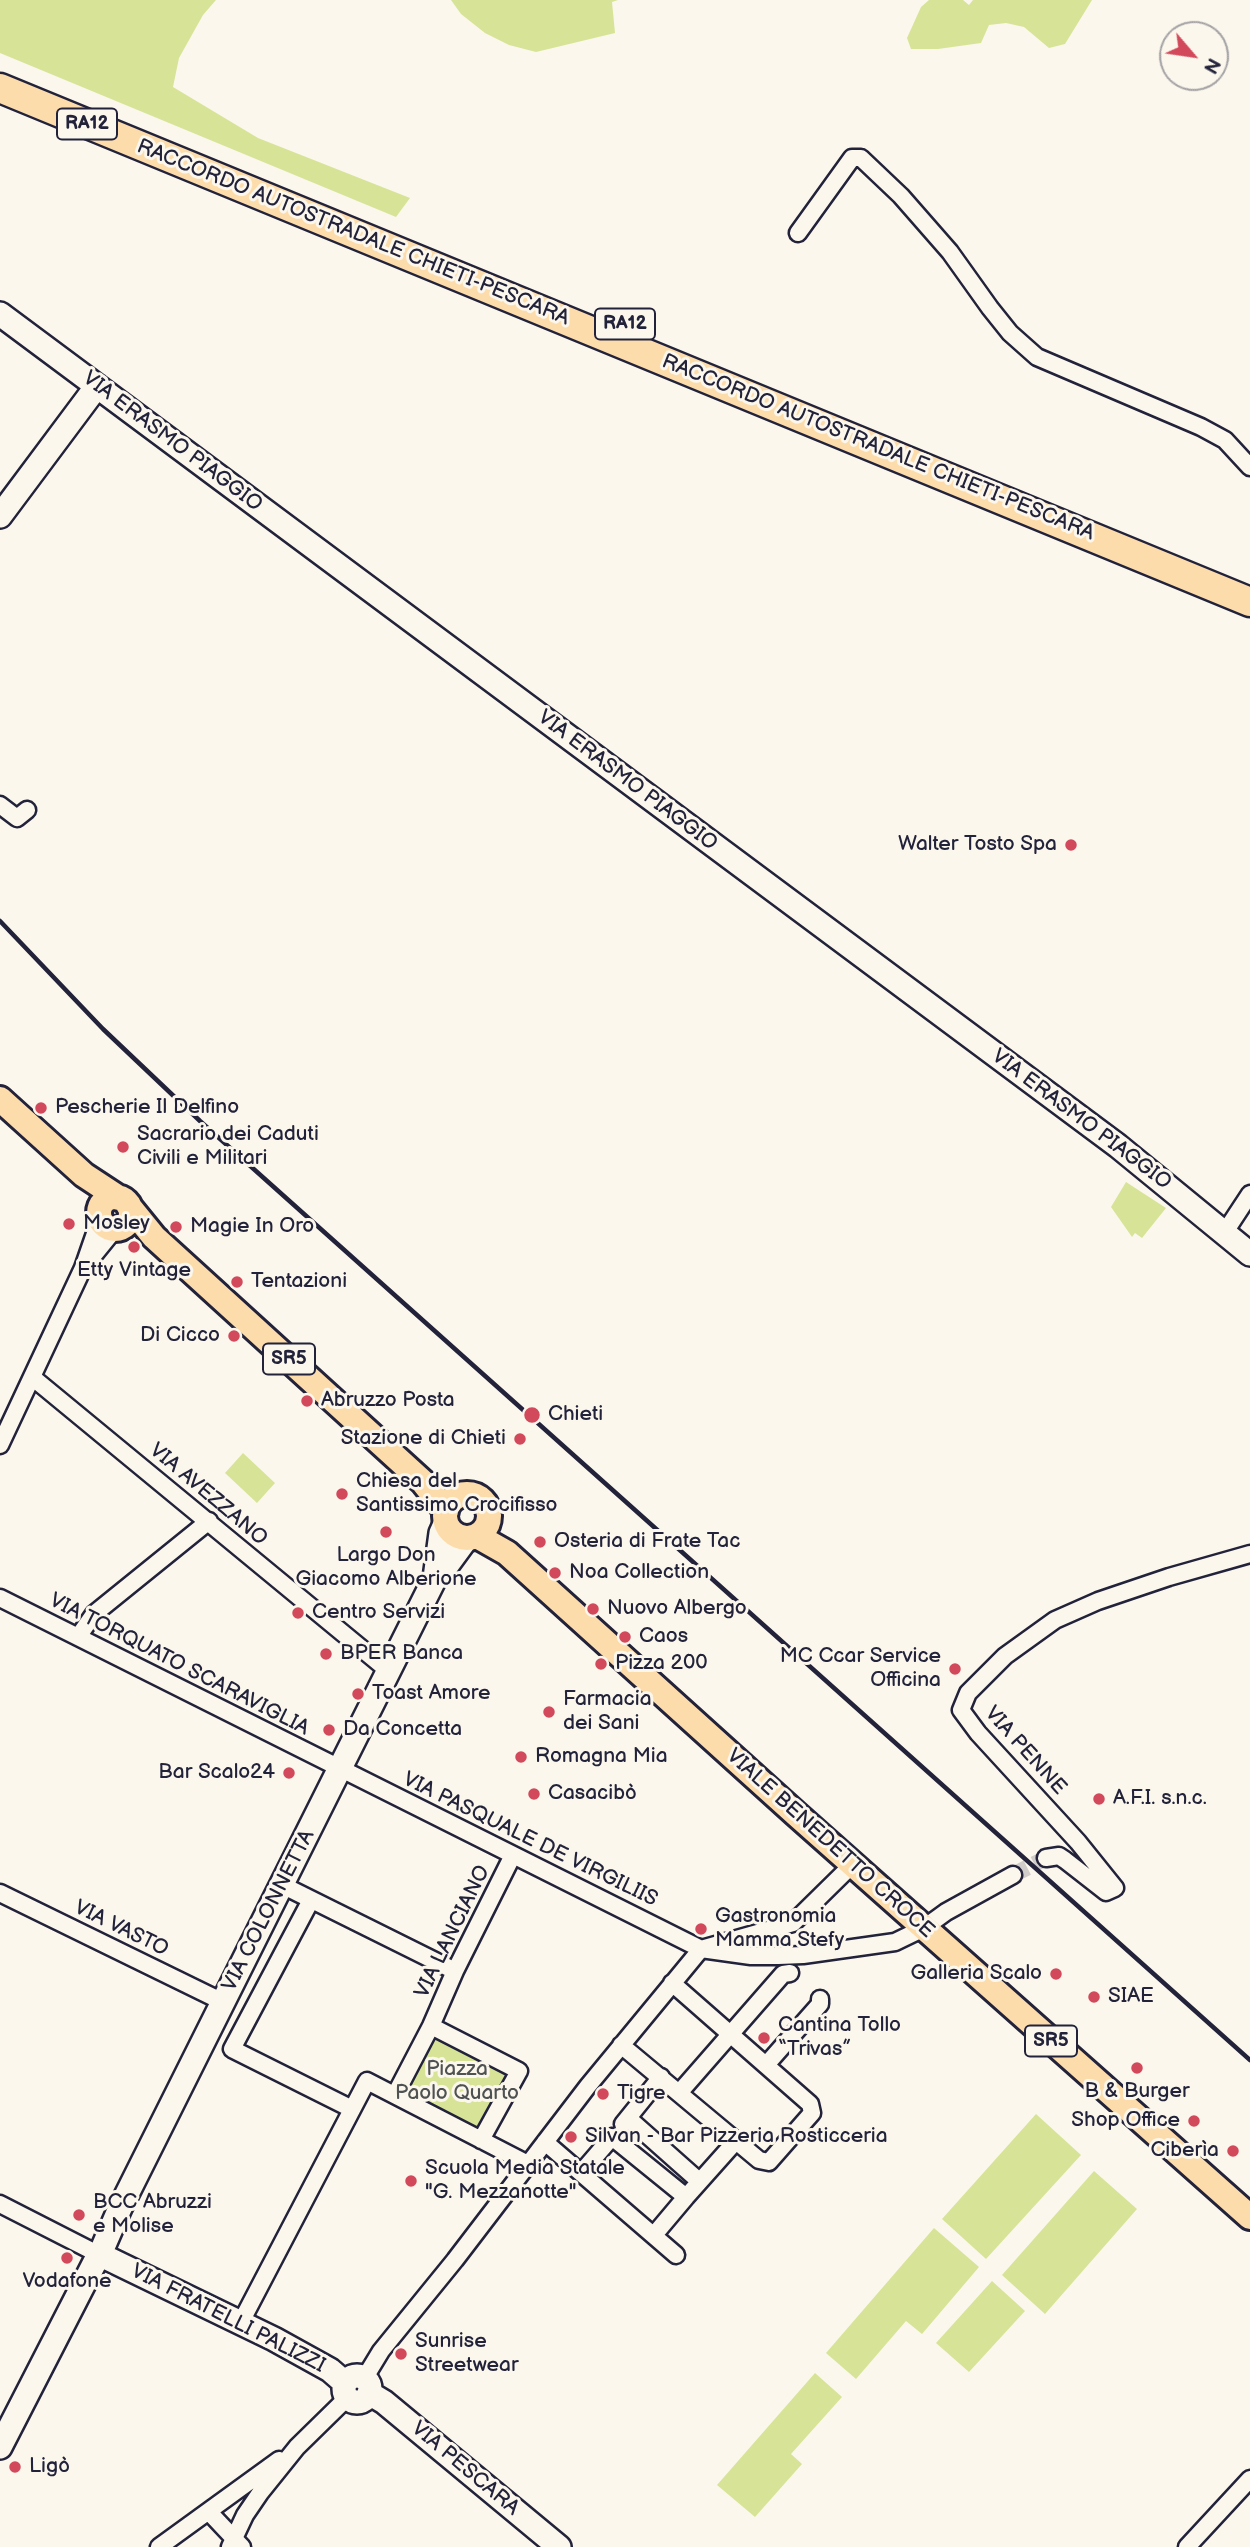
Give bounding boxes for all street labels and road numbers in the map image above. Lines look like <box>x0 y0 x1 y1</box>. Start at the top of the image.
road number: RA12 <box>57 108 117 140</box>
street label: RACCORDO AUTOSTRADALE CHIETI-PESCARA <box>133 134 573 332</box>
road number: RA12 <box>595 308 655 340</box>
street label: RACCORDO AUTOSTRADALE CHIETI-PESCARA <box>658 349 1098 547</box>
street label: VIA ERASMO PIAGGIO <box>77 366 267 518</box>
street label: VIA ERASMO PIAGGIO <box>532 705 722 857</box>
street label: VIA ERASMO PIAGGIO <box>986 1044 1176 1196</box>
road number: SR5 <box>263 1344 315 1374</box>
street label: VIA AVEZZANO <box>144 1438 272 1552</box>
street label: VIA TORQUATO SCARAVIGLIA <box>45 1588 313 1742</box>
street label: VIA PENNE <box>979 1702 1071 1800</box>
street label: VIALE BENEDETTO CROCE <box>721 1744 939 1944</box>
street label: VIA PASQUALE DE VIRGILIIS <box>399 1767 661 1913</box>
street label: VIA COLONNETTA <box>217 1826 321 1996</box>
street label: VIA LANCIANO <box>410 1861 496 2003</box>
street label: VIA VASTO <box>70 1895 172 1963</box>
road number: SR5 <box>1025 2025 1077 2056</box>
street label: VIA FRATELLI PALIZZI <box>127 2259 329 2379</box>
street label: VIA PESCARA <box>406 2417 524 2521</box>

